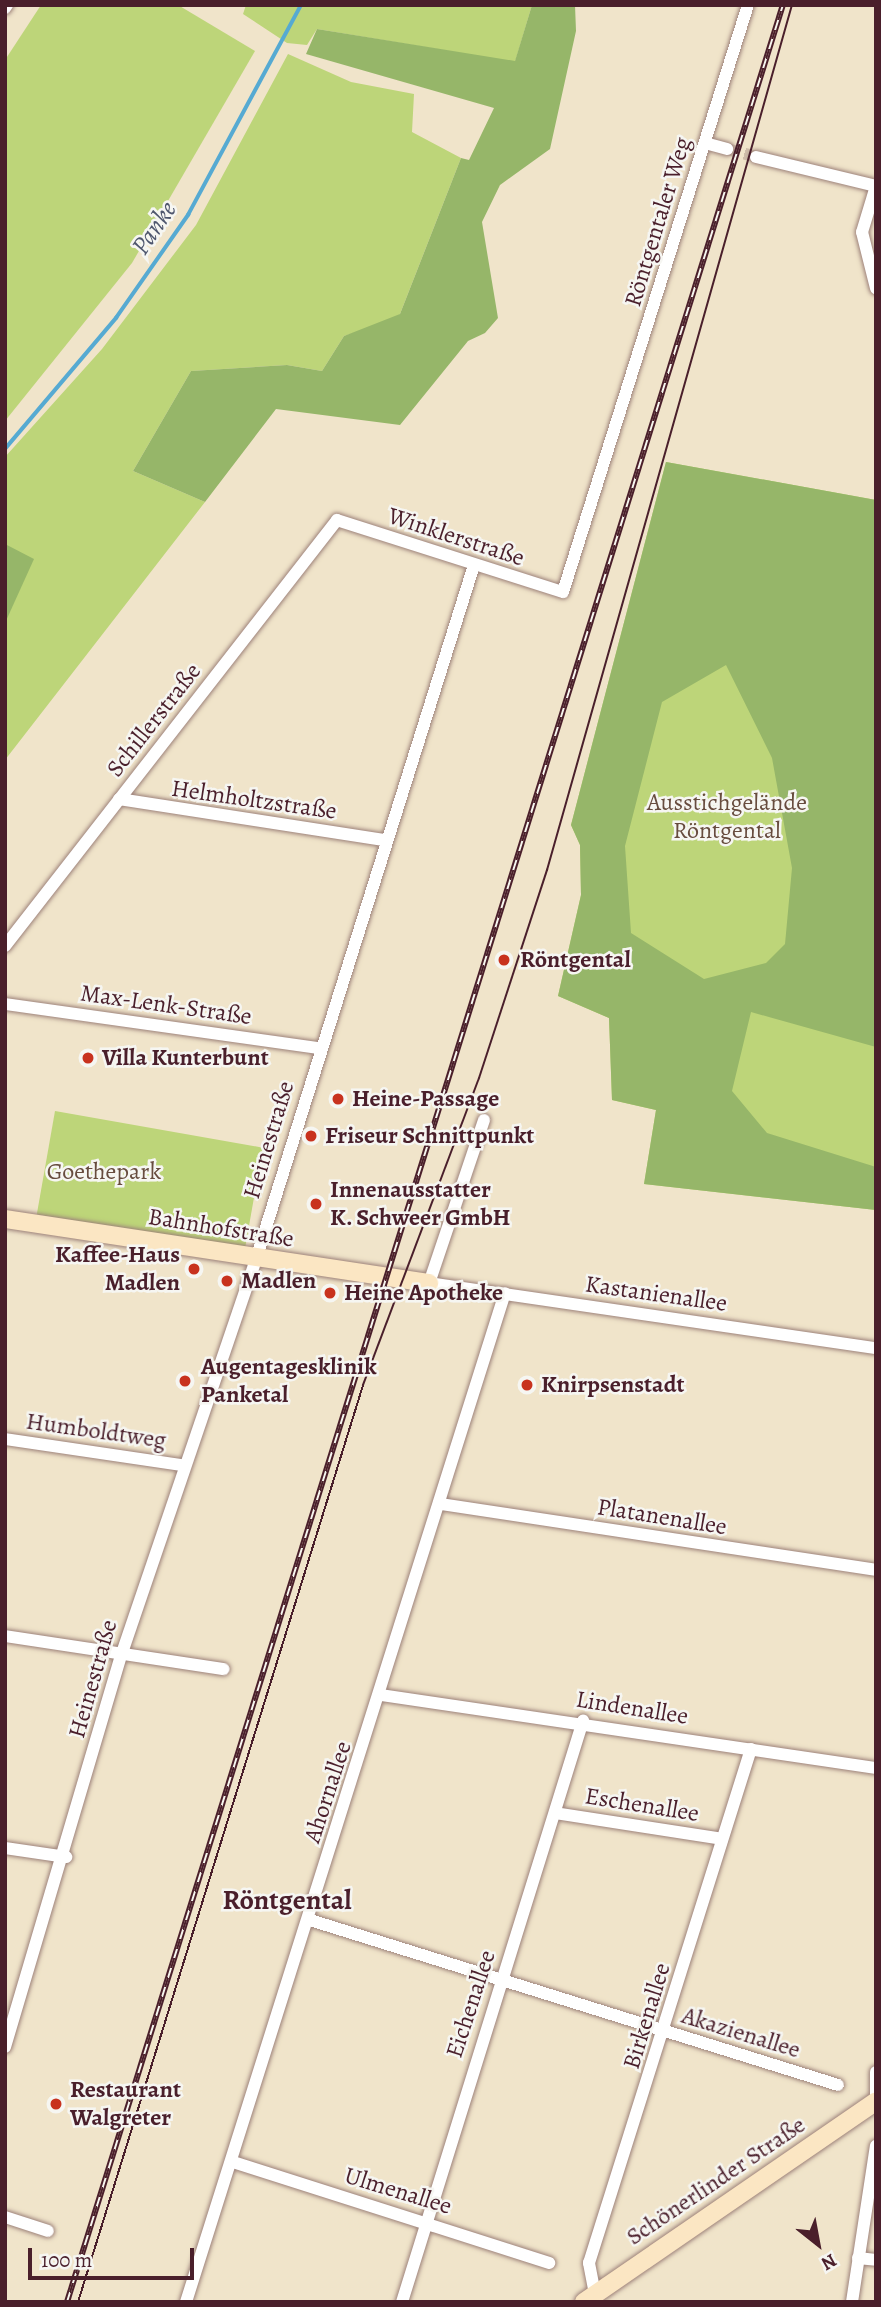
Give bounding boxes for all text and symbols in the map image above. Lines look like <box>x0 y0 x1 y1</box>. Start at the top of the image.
street label: Röntgentaler Weg <box>619 134 697 310</box>
water label: Panke <box>125 195 183 261</box>
street label: Winklerstraße <box>384 501 528 573</box>
street label: Schillerstraße <box>101 657 207 783</box>
street label: Helmholtzstraße <box>170 774 338 826</box>
park label: Ausstichgelände Röntgental <box>647 789 807 845</box>
place label: Röntgental <box>520 946 631 974</box>
marker: Röntgental <box>494 950 514 970</box>
street label: Max-Lenk-Straße <box>79 979 253 1031</box>
place label: Villa Kunterbunt <box>102 1044 269 1072</box>
marker: Villa Kunterbunt <box>80 1050 96 1066</box>
street label: Heinestraße <box>237 1078 301 1202</box>
place label: Heine-Passage <box>352 1085 499 1113</box>
marker: Heine-Passage <box>330 1091 346 1107</box>
place label: Friseur Schnittpunkt <box>325 1122 534 1150</box>
marker: Friseur Schnittpunkt <box>303 1128 319 1144</box>
park label: Goethepark <box>47 1158 161 1186</box>
place label: Innenausstatter K. Schweer GmbH <box>330 1176 511 1232</box>
marker: Innenausstatter K. Schweer GmbH <box>308 1196 324 1212</box>
street label: Bahnhofstraße <box>146 1202 296 1254</box>
place label: Kaffee-Haus Madlen <box>55 1241 180 1297</box>
marker: Kaffee-Haus Madlen <box>186 1261 202 1277</box>
place label: Madlen <box>241 1267 316 1295</box>
street label: Kastanienallee <box>583 1270 729 1318</box>
marker: Madlen <box>219 1273 235 1289</box>
place label: Heine Apotheke <box>344 1279 503 1307</box>
marker: Heine Apotheke <box>322 1285 338 1301</box>
place label: Augentagesklinik Panketal <box>201 1353 377 1409</box>
marker: Augentagesklinik Panketal <box>175 1371 195 1391</box>
place label: Knirpsenstadt <box>541 1371 684 1399</box>
marker: Knirpsenstadt <box>519 1377 535 1393</box>
street label: Humboldtweg <box>24 1407 168 1455</box>
street label: Platanenallee <box>595 1493 729 1541</box>
street label: Heinestraße <box>62 1617 124 1741</box>
street label: Lindenallee <box>574 1685 690 1731</box>
street label: Ahornallee <box>298 1738 358 1846</box>
street label: Eschenallee <box>583 1782 701 1828</box>
district label: Röntgental <box>222 1883 352 1917</box>
street label: Eichenallee <box>440 1947 502 2061</box>
street label: Birkenallee <box>617 1959 677 2073</box>
street label: Akazienallee <box>678 2001 804 2065</box>
place label: Restaurant Walgreter <box>70 2076 181 2132</box>
marker: Restaurant Walgreter <box>48 2096 64 2112</box>
street label: Schönerlinder Straße <box>621 2111 811 2251</box>
street label: Ulmenallee <box>341 2161 455 2221</box>
north arrow <box>783 2209 853 2279</box>
scale bar <box>32 2234 198 2278</box>
text: 100 m <box>41 2246 92 2274</box>
text: N <box>816 2247 841 2277</box>

